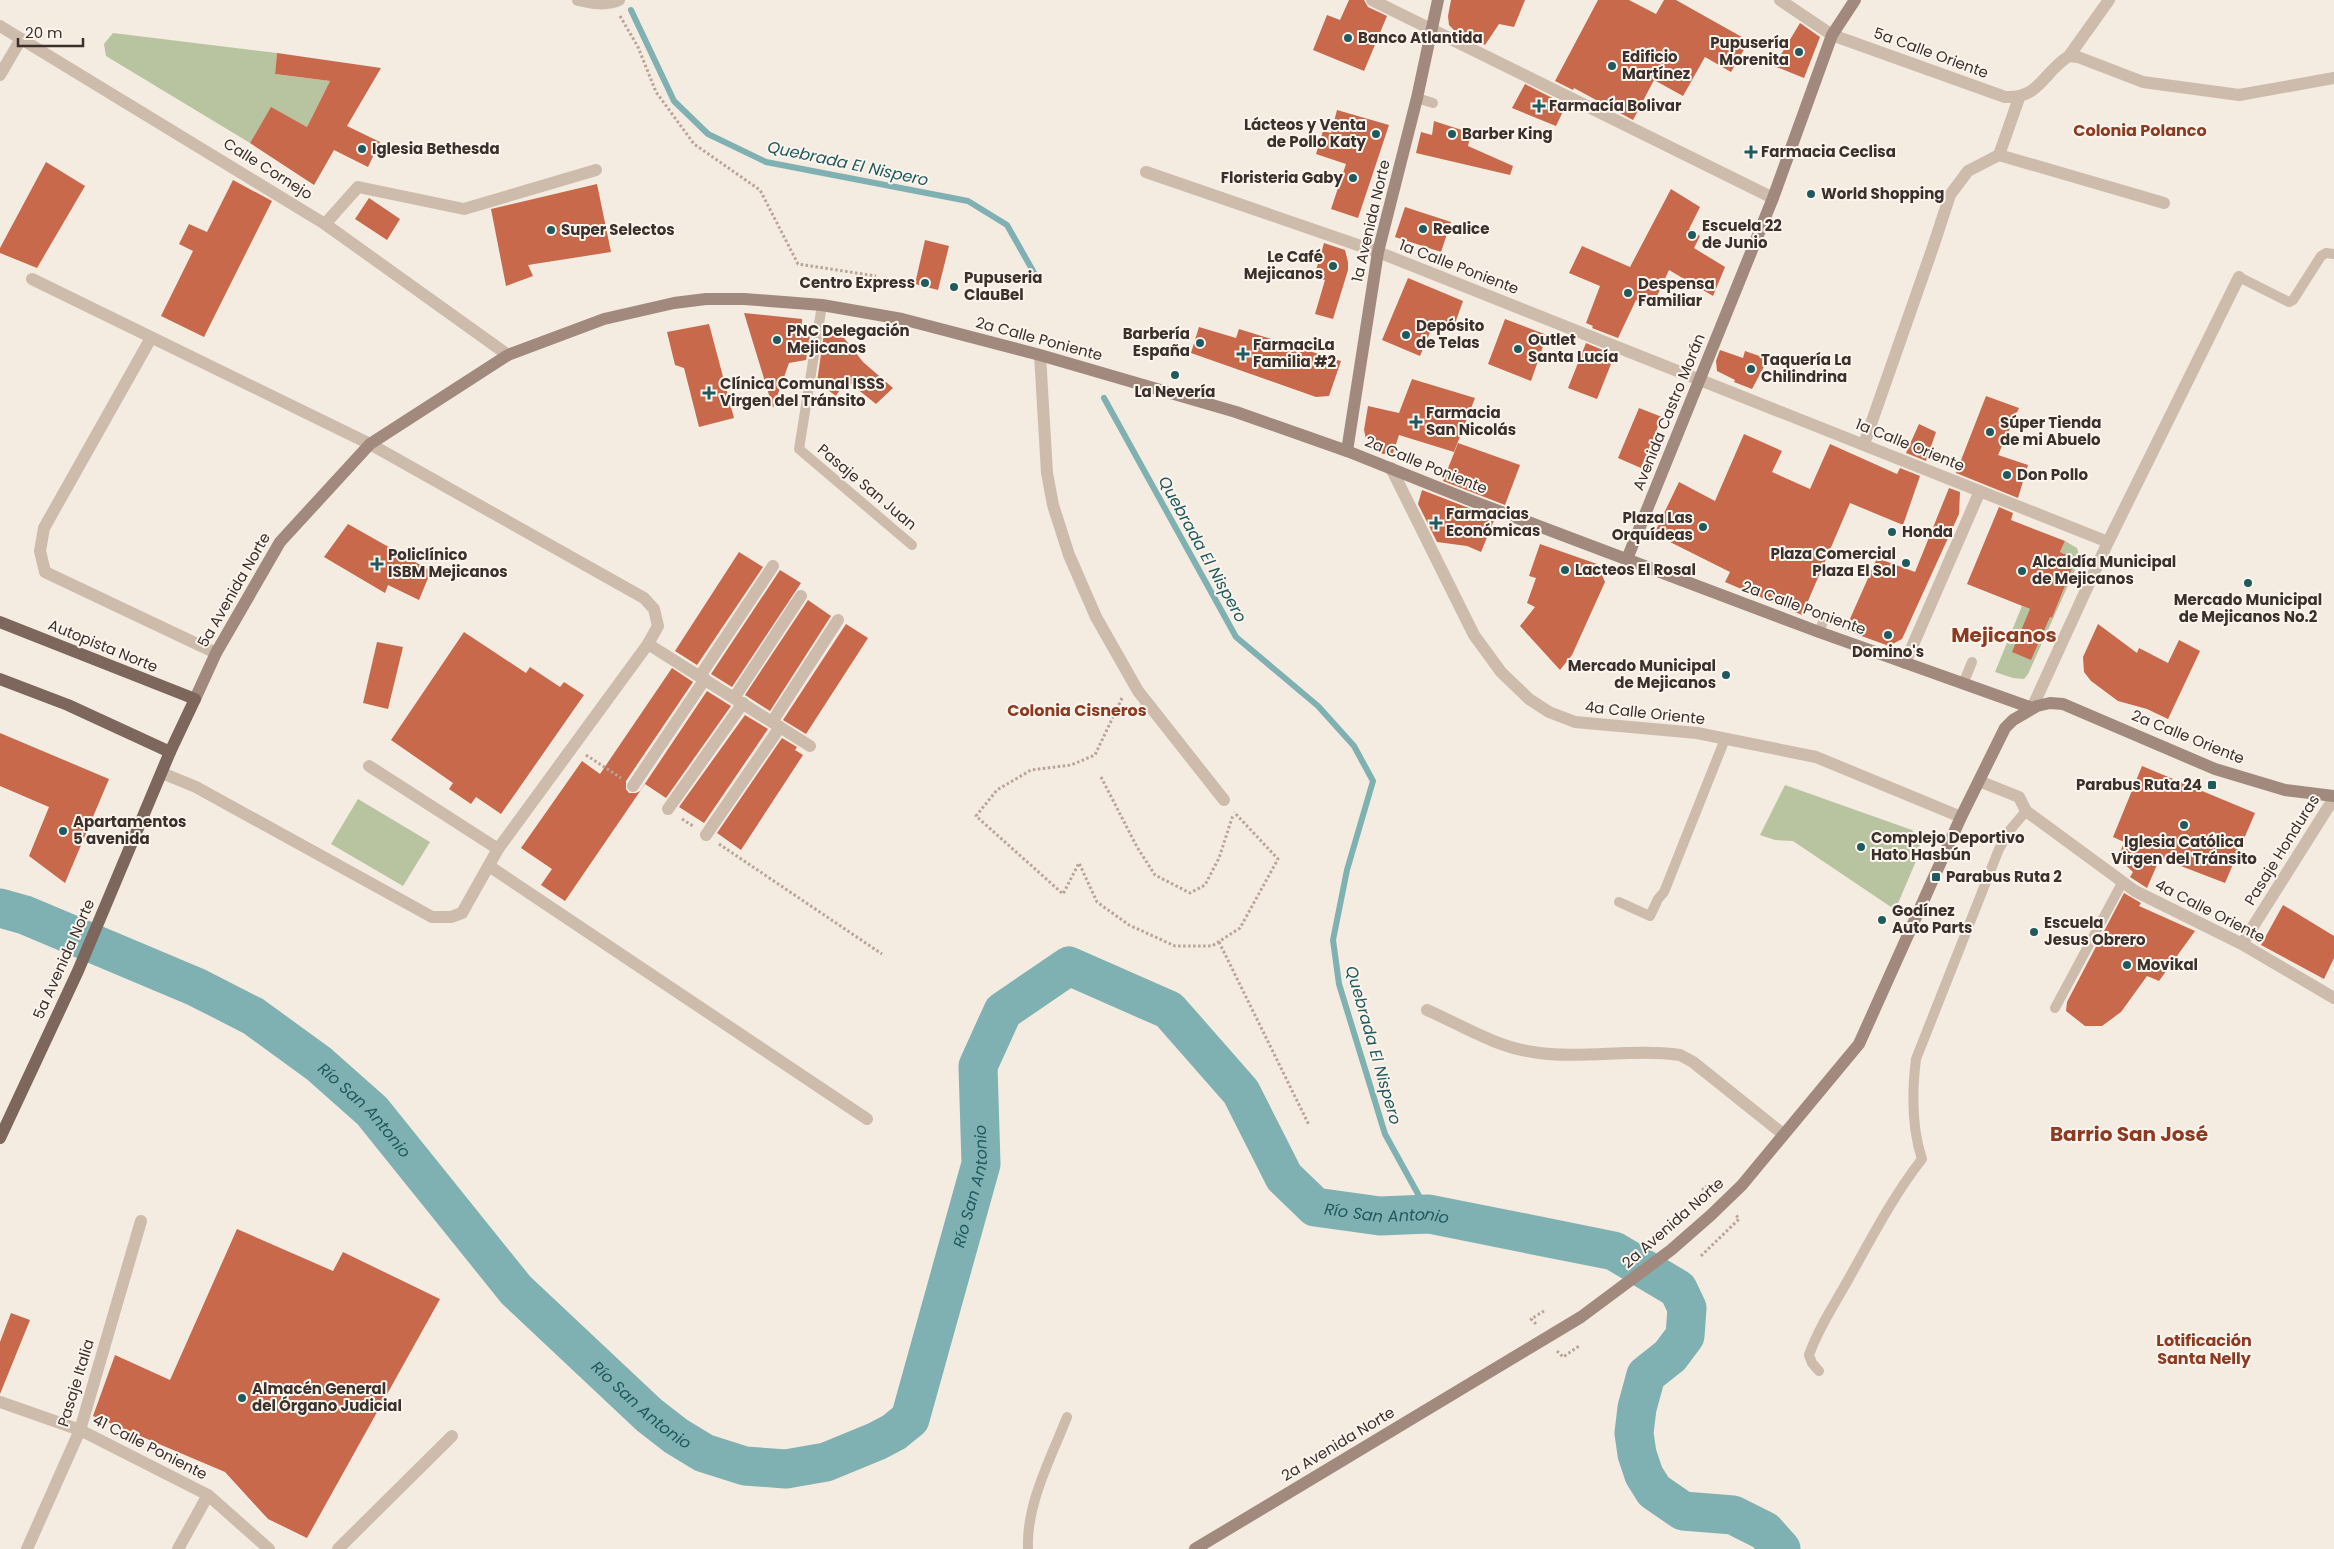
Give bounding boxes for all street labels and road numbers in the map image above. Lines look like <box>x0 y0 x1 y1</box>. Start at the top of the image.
street label: 5a Calle Oriente <box>1871 22 1991 83</box>
street label: Calle Cornejo <box>220 133 317 204</box>
street label: 1a Avenida Norte <box>1346 158 1395 284</box>
street label: 1a Calle Poniente <box>1396 234 1522 299</box>
street label: 2a Calle Poniente <box>973 311 1105 366</box>
street label: Avenida Castro Morán <box>1627 330 1710 493</box>
street label: 1a Calle Oriente <box>1852 413 1968 476</box>
street label: 2a Calle Poniente <box>1362 430 1491 499</box>
street label: Pasaje San Juan <box>813 439 921 534</box>
street label: 5a Avenida Norte <box>192 528 275 651</box>
street label: 2a Calle Poniente <box>1739 575 1869 640</box>
street label: Autopista Norte <box>45 614 161 677</box>
street label: 4a Calle Oriente <box>1584 696 1706 729</box>
street label: 2a Calle Oriente <box>2129 704 2248 769</box>
street label: Pasaje Honduras <box>2239 790 2324 909</box>
street label: 4a Calle Oriente <box>2152 874 2269 947</box>
street label: 5a Avenida Norte <box>28 895 99 1022</box>
street label: 2a Avenida Norte <box>1617 1172 1728 1273</box>
street label: Pasaje Italia <box>52 1336 99 1429</box>
street label: 2a Avenida Norte <box>1277 1401 1398 1486</box>
street label: 41 Calle Poniente <box>89 1409 211 1484</box>

